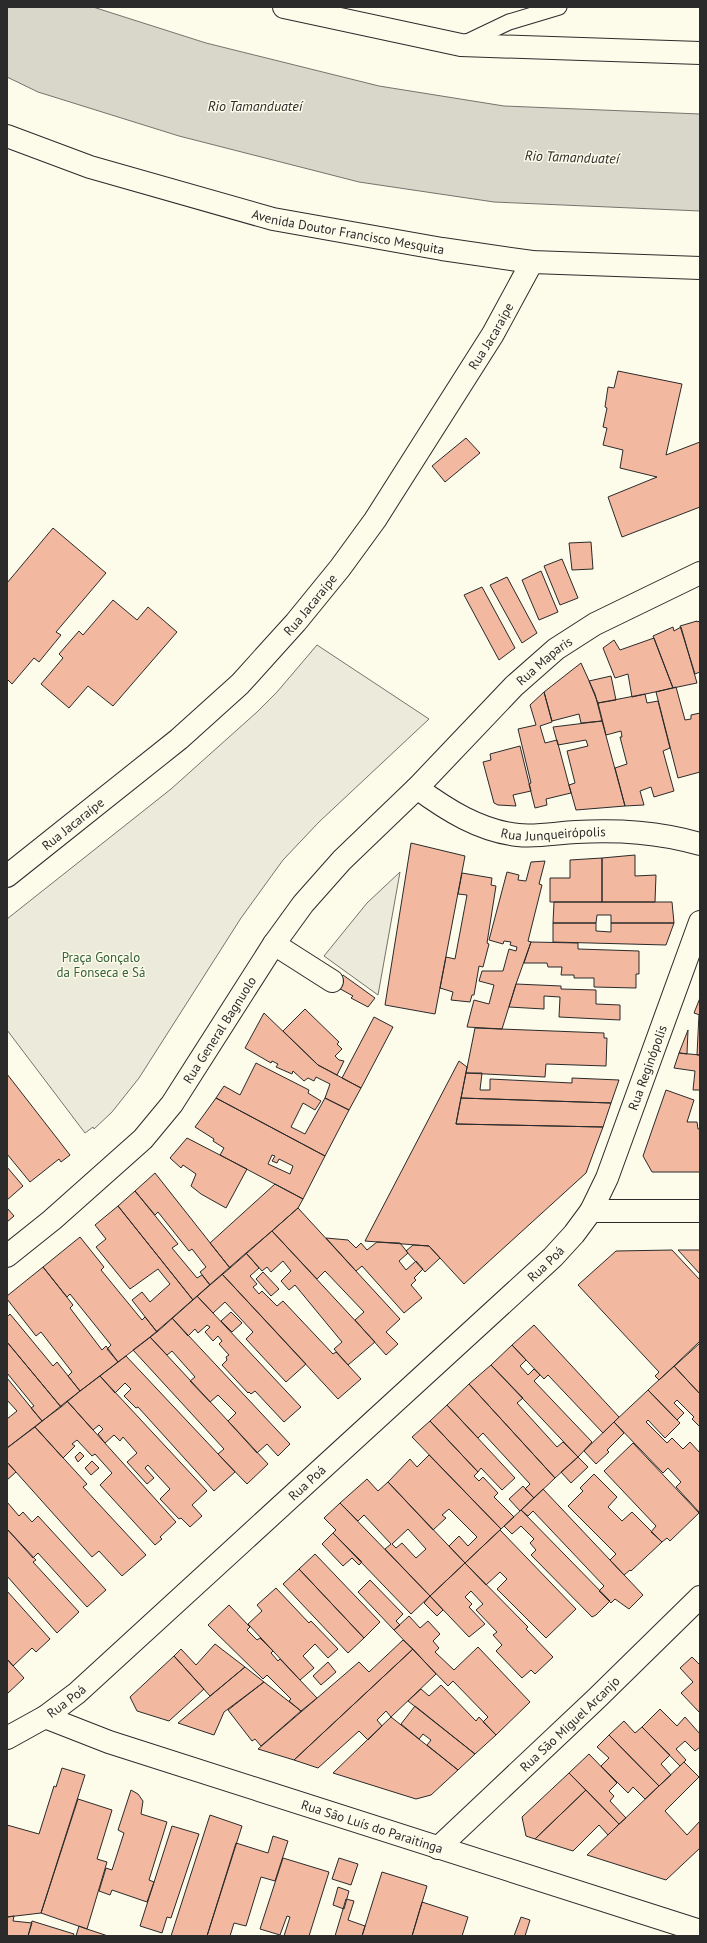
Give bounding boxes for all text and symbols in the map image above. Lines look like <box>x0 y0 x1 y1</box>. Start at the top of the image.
water label: Rio Tamanduateí <box>208 97 304 115</box>
water label: Rio Tamanduateí <box>524 146 621 168</box>
street label: Avenida Doutor Francisco Mesquita <box>250 205 446 258</box>
street label: Rua Jacaraípe <box>465 300 517 373</box>
street label: Rua Jacaraípe <box>280 570 341 639</box>
street label: Rua Maparis <box>513 633 576 689</box>
street label: Rua Jacaraípe <box>38 794 108 854</box>
street label: Rua Junqueirópolis <box>499 823 606 845</box>
park label: Praça Gonçalo da Fonseca e Sá <box>57 949 145 981</box>
street label: Rua General Bagnuolo <box>179 973 260 1087</box>
street label: Rua Reginópolis <box>624 1023 671 1113</box>
street label: Rua Poá <box>524 1242 568 1285</box>
street label: Rua Poá <box>285 1462 329 1504</box>
street label: Rua São Miguel Arcanjo <box>516 1673 623 1775</box>
street label: Rua Poá <box>44 1681 90 1722</box>
street label: Rua São Luís do Paraitinga <box>299 1796 445 1857</box>

